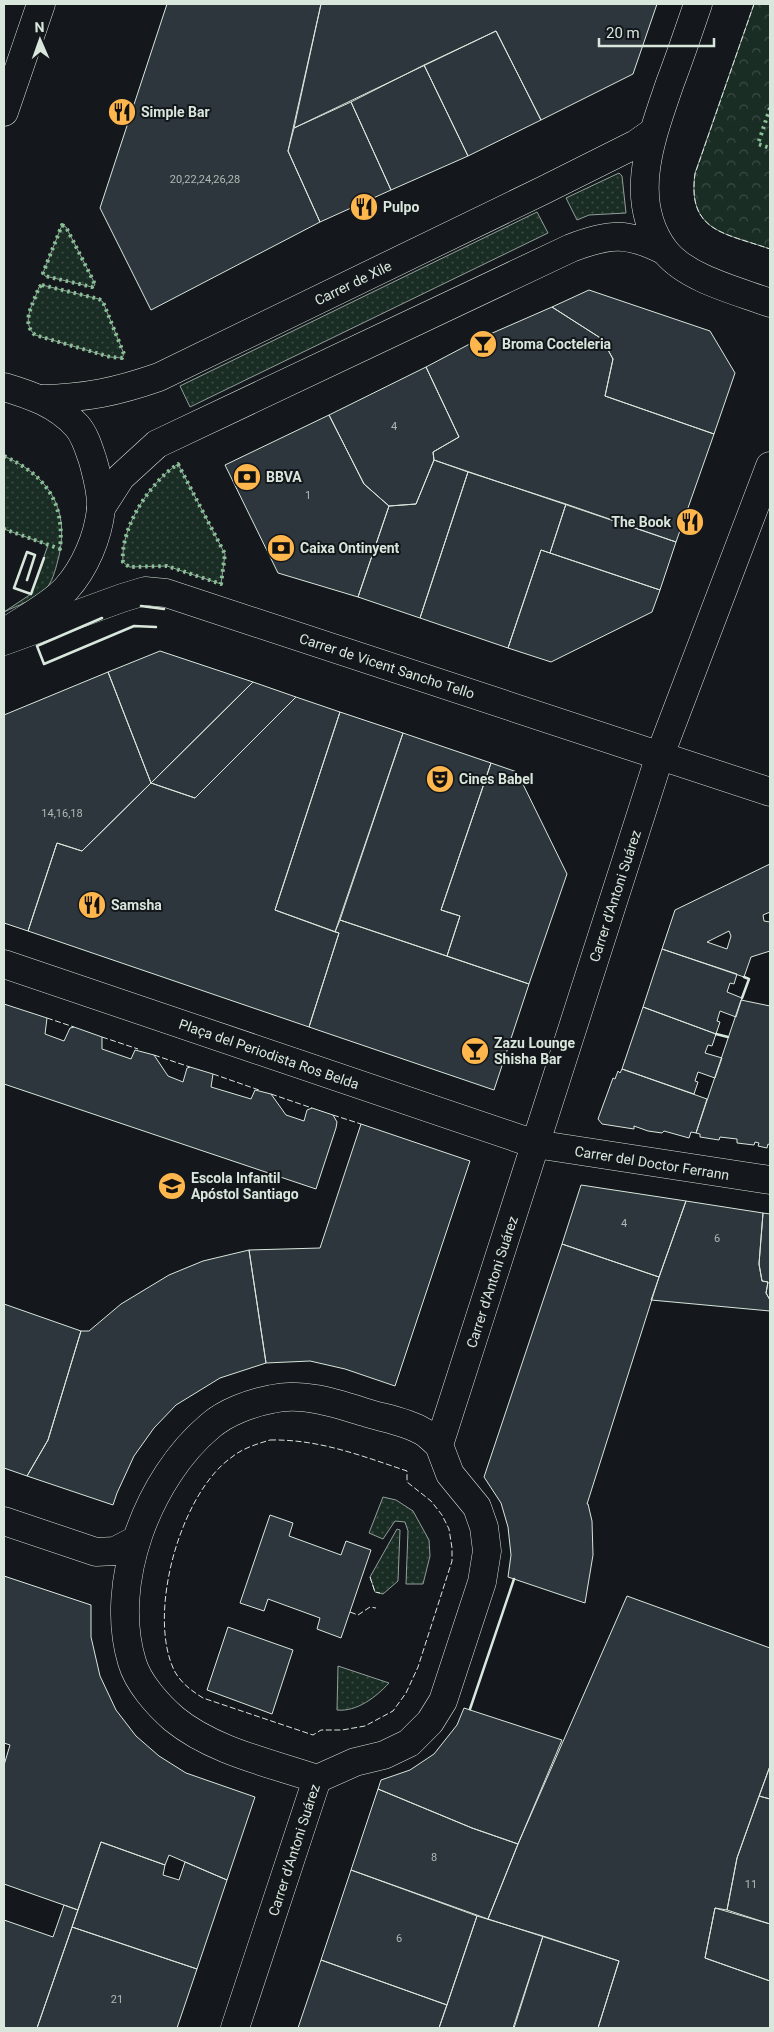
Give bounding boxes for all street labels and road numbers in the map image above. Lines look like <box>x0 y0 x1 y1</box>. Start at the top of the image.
street label: Carrer de Xile <box>312 258 394 308</box>
street label: Carrer de Vicent Sancho Tello <box>297 630 477 702</box>
street label: Carrer d'Antoni Suárez <box>586 828 644 964</box>
street label: Plaça del Periodista Ros Belda <box>177 1016 361 1092</box>
street label: Carrer del Doctor Ferrann <box>574 1143 730 1183</box>
street label: Carrer d'Antoni Suárez <box>463 1214 521 1350</box>
street label: Carrer d'Antoni Suárez <box>265 1782 323 1918</box>

